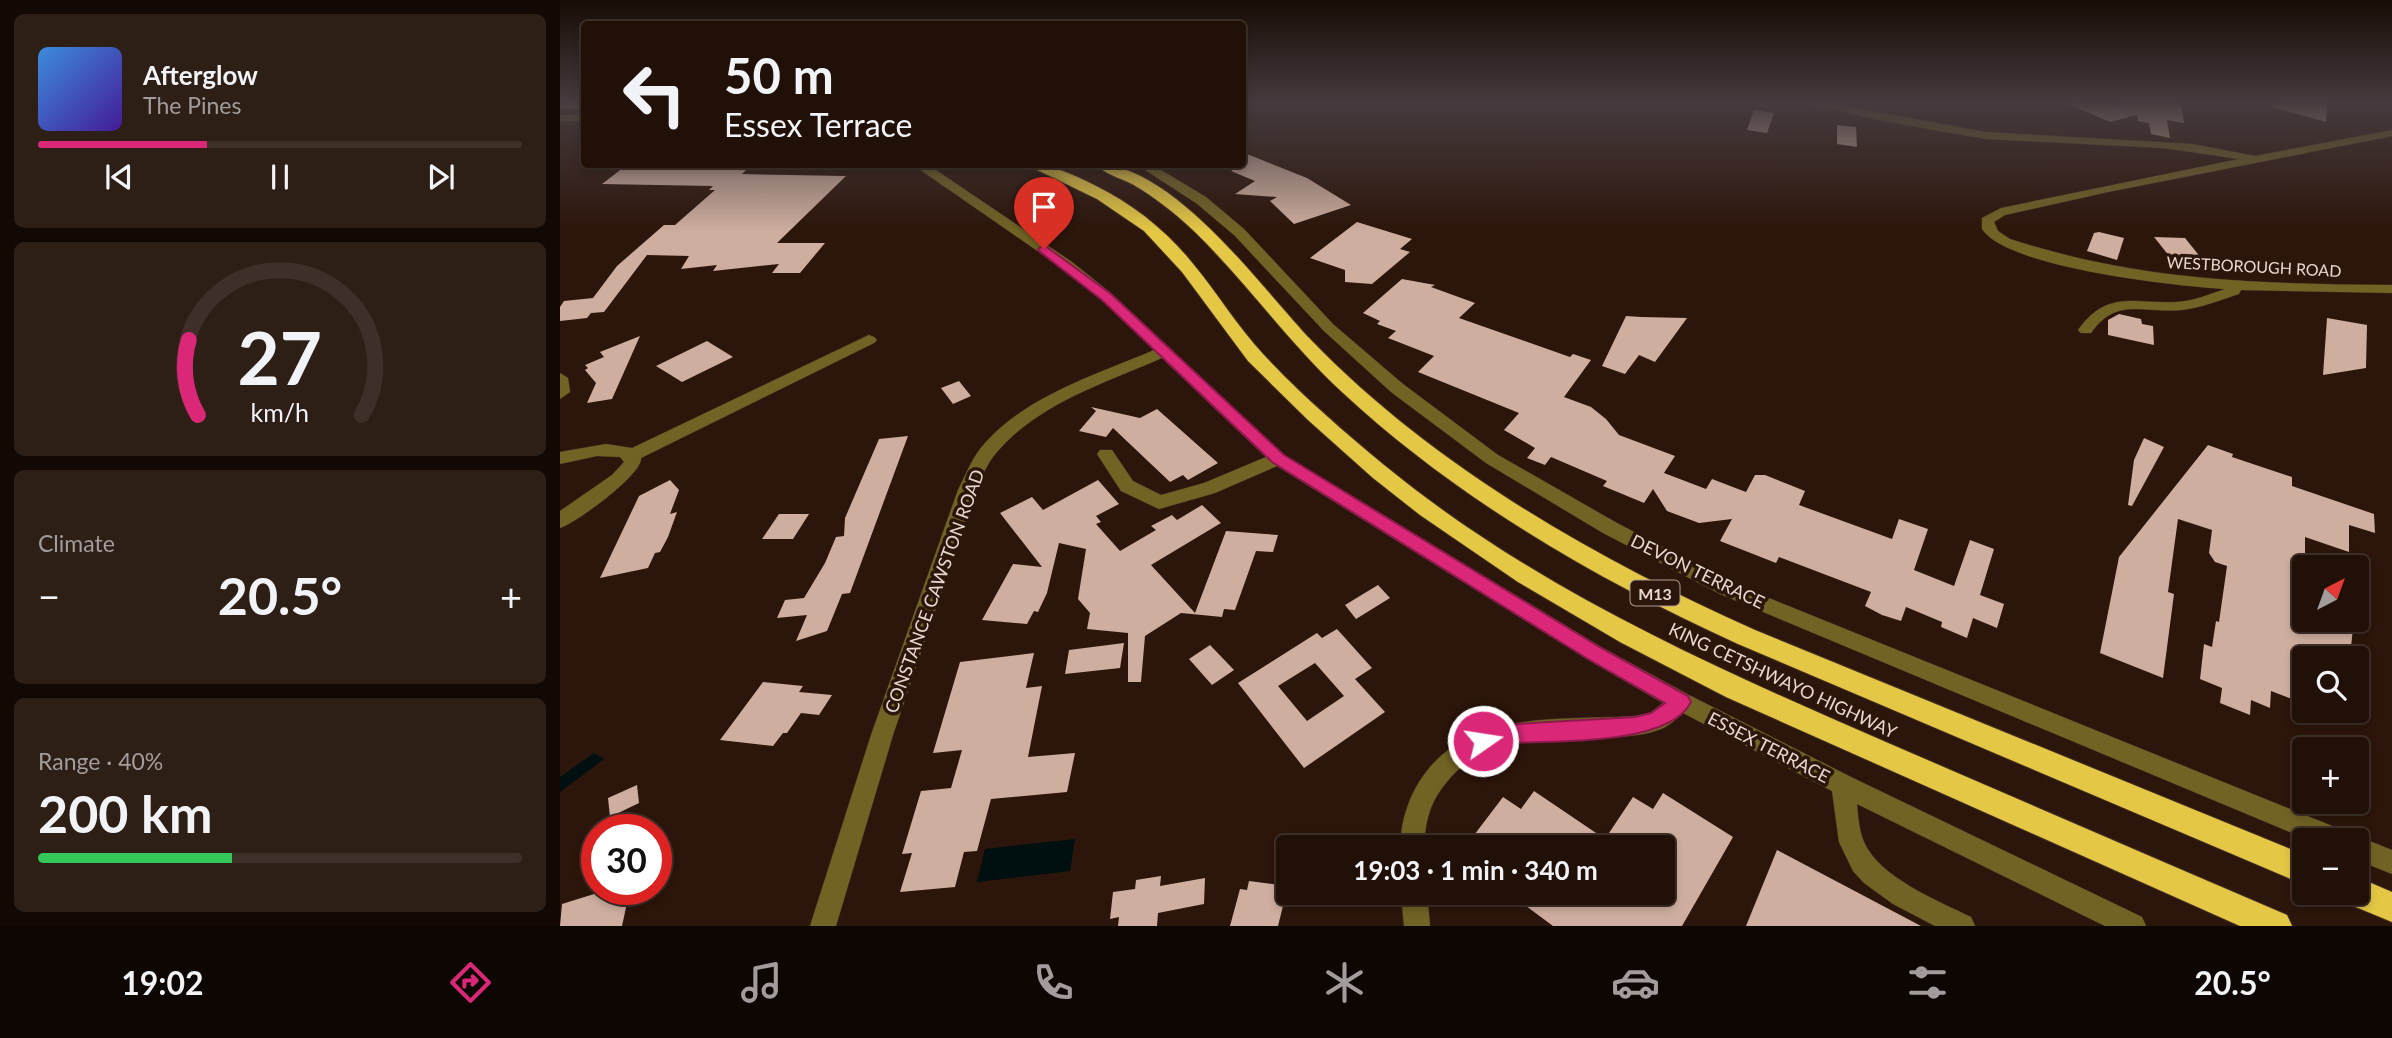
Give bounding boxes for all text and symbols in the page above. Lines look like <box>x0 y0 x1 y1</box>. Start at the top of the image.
text: 50 m <box>724 46 834 104</box>
icon: left <box>609 49 700 140</box>
text: Afterglow <box>143 59 258 91</box>
text: The Pines <box>143 91 241 119</box>
text: Essex Terrace <box>724 105 913 144</box>
icon: previous <box>100 158 138 196</box>
icon: pause <box>261 158 299 196</box>
icon: next <box>422 158 460 196</box>
pin <box>1014 177 1074 249</box>
icon: arrive <box>1025 188 1063 226</box>
street label: WESTBOROUGH ROAD <box>2166 252 2342 280</box>
text: 27 <box>238 313 322 401</box>
text: km/h <box>251 397 309 427</box>
street label: CONSTANCE CAWSTON ROAD <box>880 466 988 716</box>
text: Climate <box>38 529 115 557</box>
street label: DEVON TERRACE <box>1628 529 1768 613</box>
north arrow <box>2292 555 2370 632</box>
map controls <box>2292 555 2369 905</box>
text: 20.5° <box>218 564 342 626</box>
text: − <box>38 573 60 619</box>
text: + <box>500 573 522 619</box>
road number: M13 <box>1630 580 1680 606</box>
street label: KING CETSHWAYO HIGHWAY <box>1666 617 1901 743</box>
button: search <box>2292 646 2369 723</box>
position arrow <box>1446 704 1520 778</box>
street label: ESSEX TERRACE <box>1704 707 1834 787</box>
button: + <box>2292 737 2369 814</box>
text: Range · 40% <box>38 747 163 775</box>
text: 200 km <box>38 782 212 844</box>
speed limit sign: 30 <box>581 814 672 905</box>
button: − <box>2292 828 2369 905</box>
text: 19:03 · 1 min · 340 m <box>1353 854 1598 886</box>
icon: directions <box>446 958 495 1007</box>
icon: music <box>737 958 786 1007</box>
icon: phone <box>1029 958 1078 1007</box>
icon: climate <box>1320 958 1369 1007</box>
icon: car <box>1611 958 1660 1007</box>
icon: filters <box>1903 958 1952 1007</box>
text: 19:02 <box>121 963 204 1002</box>
text: 20.5° <box>2194 963 2271 1002</box>

